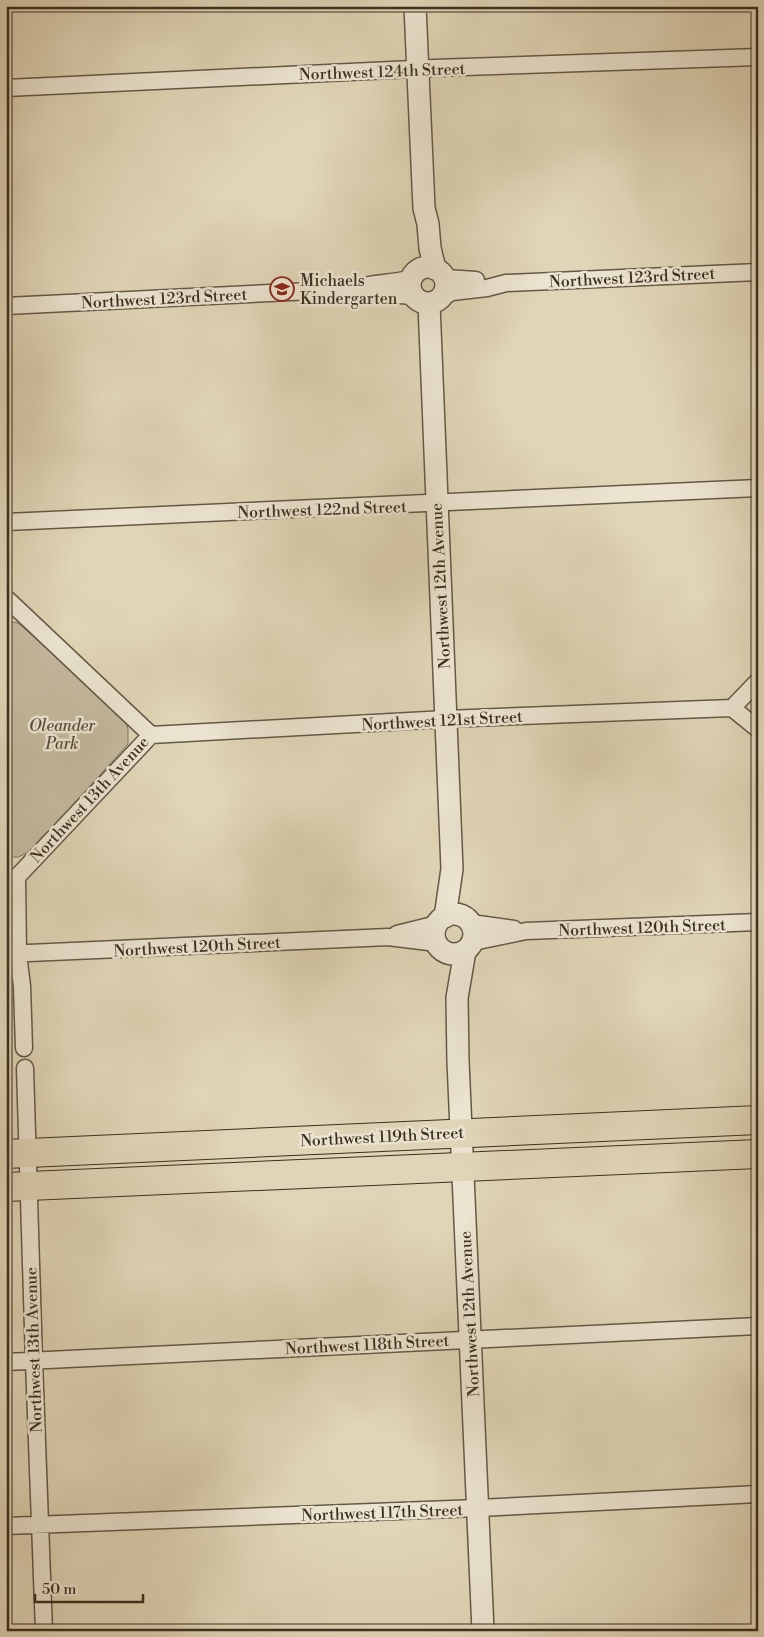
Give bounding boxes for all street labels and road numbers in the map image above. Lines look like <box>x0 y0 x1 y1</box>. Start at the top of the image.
street label: Northwest 124th Street <box>298 59 466 85</box>
street label: Northwest 123rd Street <box>549 264 716 292</box>
street label: Northwest 123rd Street <box>81 285 248 313</box>
street label: Northwest 122nd Street <box>237 497 407 523</box>
street label: Northwest 12th Avenue <box>427 502 455 669</box>
street label: Northwest 121st Street <box>361 707 524 735</box>
street label: Northwest 13th Avenue <box>26 732 154 867</box>
street label: Northwest 120th Street <box>558 915 726 941</box>
street label: Northwest 120th Street <box>113 933 282 961</box>
street label: Northwest 119th Street <box>300 1123 465 1151</box>
street label: Northwest 12th Avenue <box>456 1230 484 1397</box>
street label: Northwest 13th Avenue <box>21 1267 47 1433</box>
street label: Northwest 118th Street <box>284 1331 450 1359</box>
street label: Northwest 117th Street <box>301 1500 464 1526</box>

